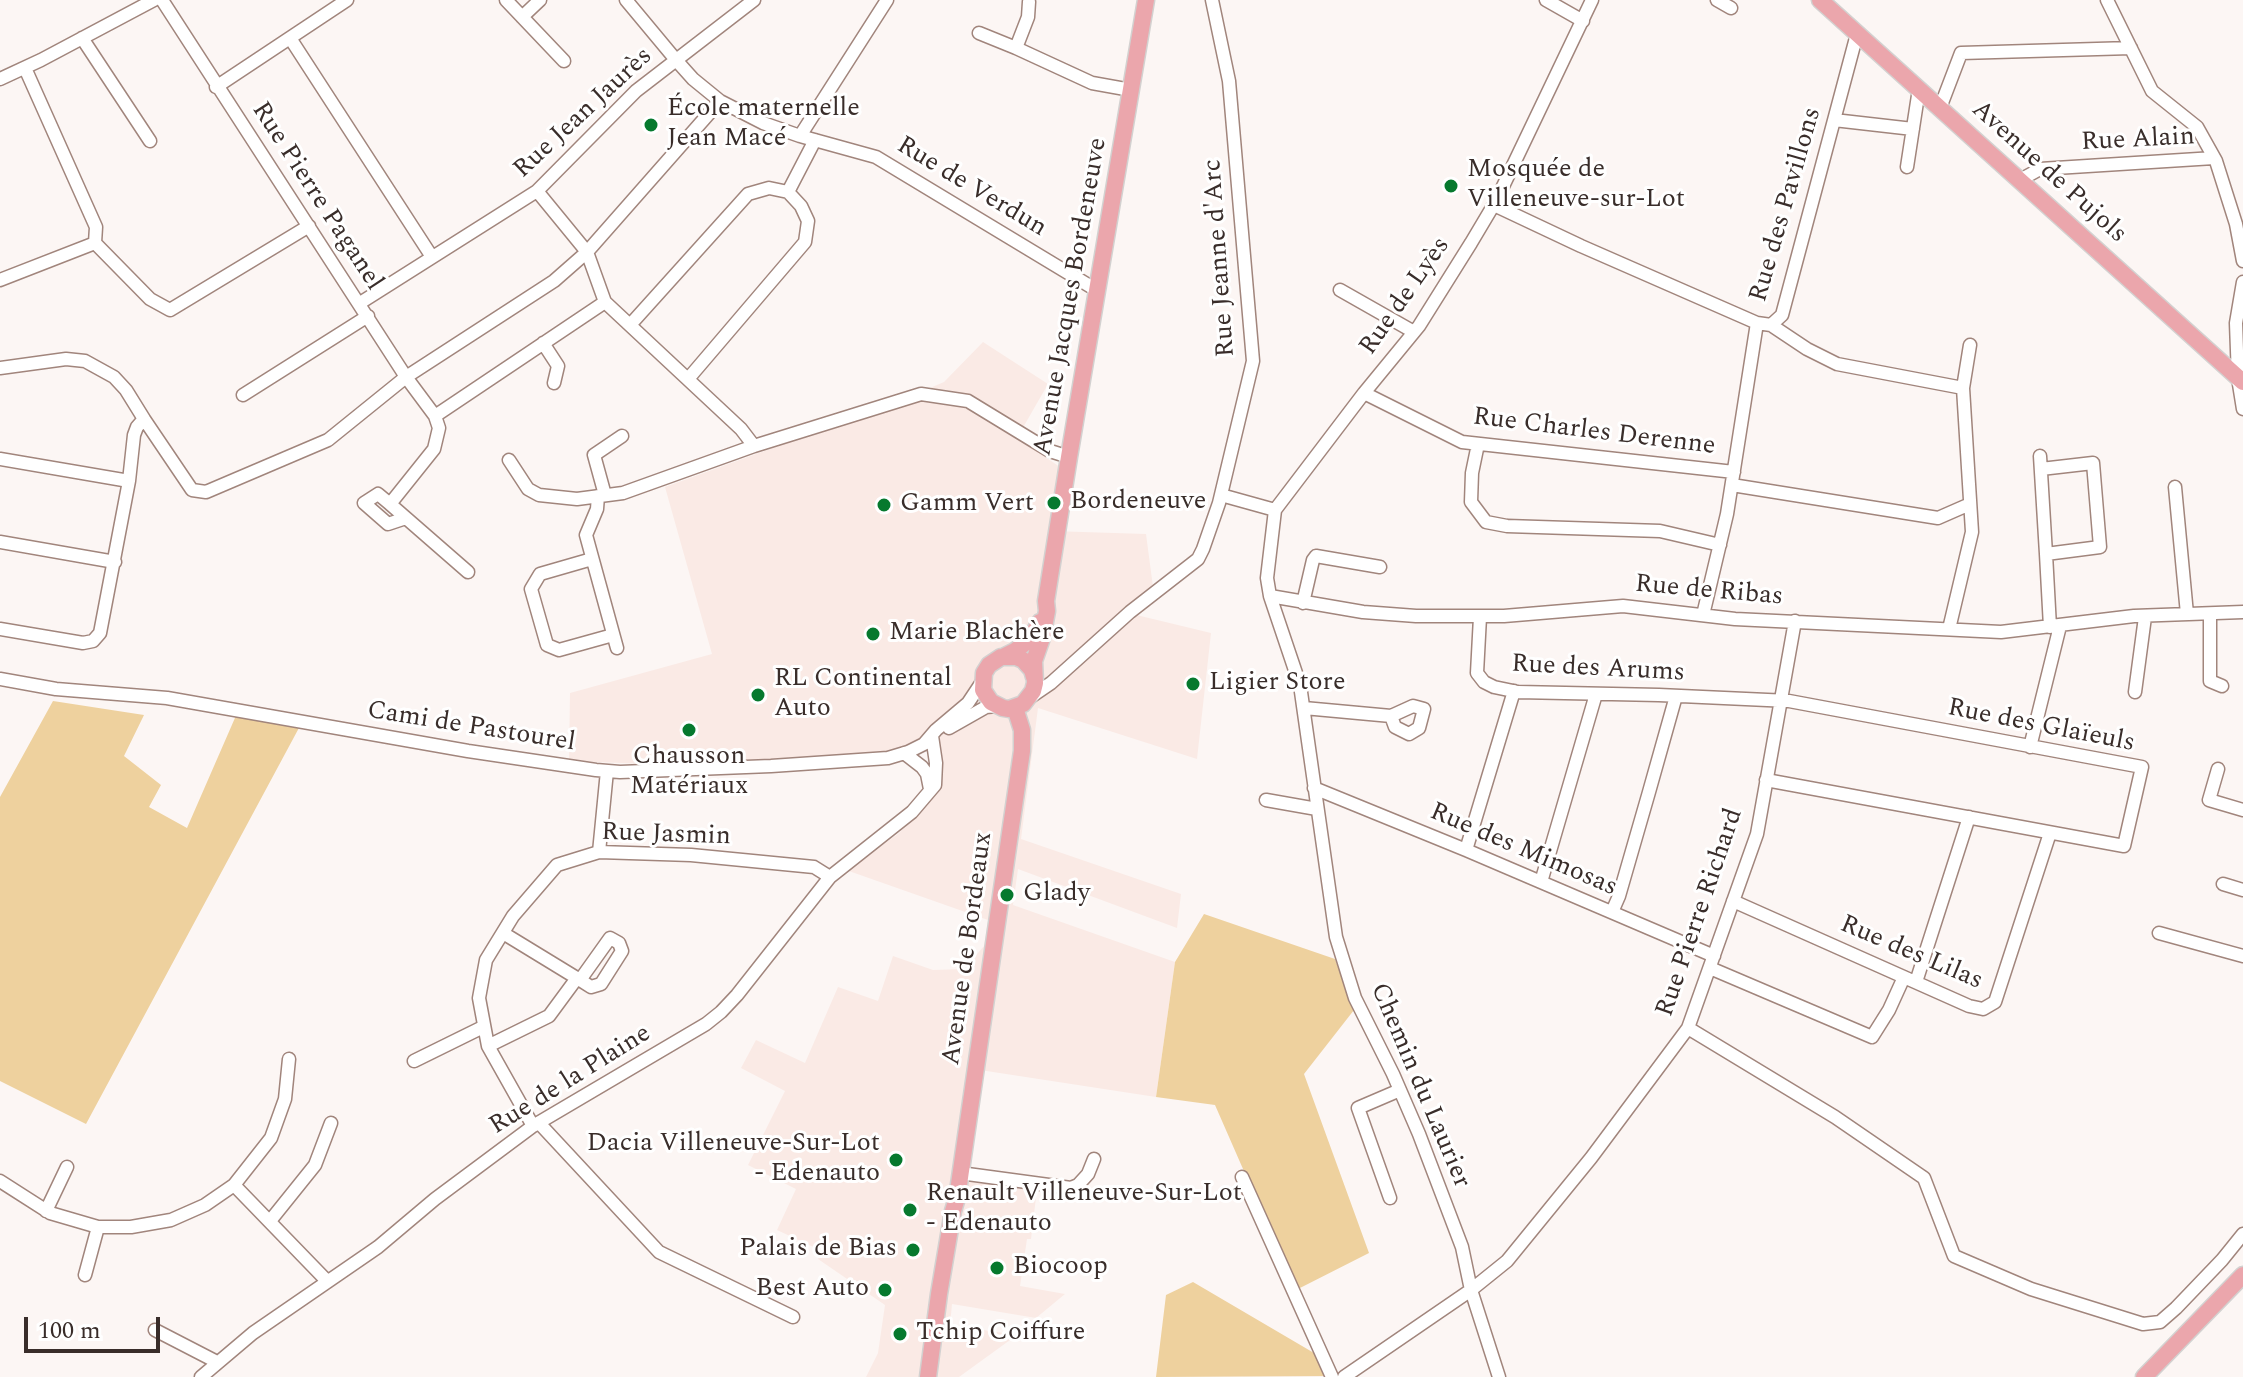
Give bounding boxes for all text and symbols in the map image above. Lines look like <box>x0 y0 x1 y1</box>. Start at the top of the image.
street label: Rue Jean Jaurès <box>508 42 660 186</box>
place label: École maternelle Jean Macé <box>667 94 860 156</box>
street label: Avenue de Pujols <box>1964 95 2132 251</box>
street label: Rue Pierre Paganel <box>243 97 389 297</box>
street label: Rue des Pavillons <box>1744 104 1830 306</box>
marker: École maternelle Jean Macé <box>642 116 660 134</box>
street label: Rue Alain <box>2080 122 2196 160</box>
street label: Rue de Verdun <box>890 131 1052 245</box>
street label: Avenue Jacques Bordeneuve <box>1029 136 1115 458</box>
place label: Mosquée de Villeneuve-sur-Lot <box>1467 155 1685 216</box>
street label: Rue Jeanne d'Arc <box>1199 158 1243 358</box>
marker: Mosquée de Villeneuve-sur-Lot <box>1442 177 1460 195</box>
street label: Rue de Lyès <box>1354 232 1458 362</box>
street label: Rue Charles Derenne <box>1471 403 1717 463</box>
place label: Bordeneuve <box>1070 487 1206 519</box>
place label: Gamm Vert <box>900 489 1034 521</box>
marker: Bordeneuve <box>1045 494 1063 512</box>
marker: Gamm Vert <box>875 496 893 514</box>
street label: Rue de Ribas <box>1634 570 1784 614</box>
place label: Marie Blachère <box>889 618 1064 650</box>
marker: Marie Blachère <box>864 625 882 643</box>
street label: Rue des Arums <box>1510 650 1686 690</box>
place label: RL Continental Auto <box>774 664 952 726</box>
place label: Ligier Store <box>1209 668 1346 700</box>
marker: Ligier Store <box>1184 675 1202 693</box>
marker: RL Continental Auto <box>749 686 767 704</box>
street label: Rue des Glaïeuls <box>1945 694 2137 760</box>
street label: Cami de Pastourel <box>365 696 577 760</box>
marker: Chausson Matériaux <box>680 721 698 739</box>
place label: Chausson Matériaux <box>630 742 748 804</box>
street label: Rue des Mimosas <box>1425 797 1621 905</box>
street label: Rue Pierre Richard <box>1651 805 1751 1021</box>
street label: Rue Jasmin <box>601 818 731 854</box>
street label: Avenue de Bordeaux <box>937 830 1001 1068</box>
place label: Glady <box>1023 879 1090 911</box>
marker: Glady <box>998 886 1016 904</box>
street label: Rue des Lilas <box>1835 910 1987 998</box>
street label: Chemin du Laurier <box>1362 979 1476 1193</box>
street label: Rue de la Plaine <box>485 1019 657 1143</box>
place label: Dacia Villeneuve-Sur-Lot - Edenauto <box>587 1129 880 1190</box>
marker: Dacia Villeneuve-Sur-Lot - Edenauto <box>887 1151 905 1169</box>
place label: Renault Villeneuve-Sur-Lot - Edenauto <box>926 1179 1242 1240</box>
marker: Renault Villeneuve-Sur-Lot - Edenauto <box>901 1201 919 1219</box>
place label: Palais de Bias <box>739 1234 897 1266</box>
marker: Palais de Bias <box>904 1241 922 1259</box>
place label: Biocoop <box>1013 1252 1108 1284</box>
marker: Biocoop <box>988 1259 1006 1277</box>
place label: Best Auto <box>756 1274 869 1306</box>
marker: Best Auto <box>876 1281 894 1299</box>
scale bar <box>28 1301 164 1351</box>
text: 100 m <box>38 1313 101 1349</box>
place label: Tchip Coiffure <box>916 1318 1085 1350</box>
marker: Tchip Coiffure <box>891 1325 909 1343</box>

